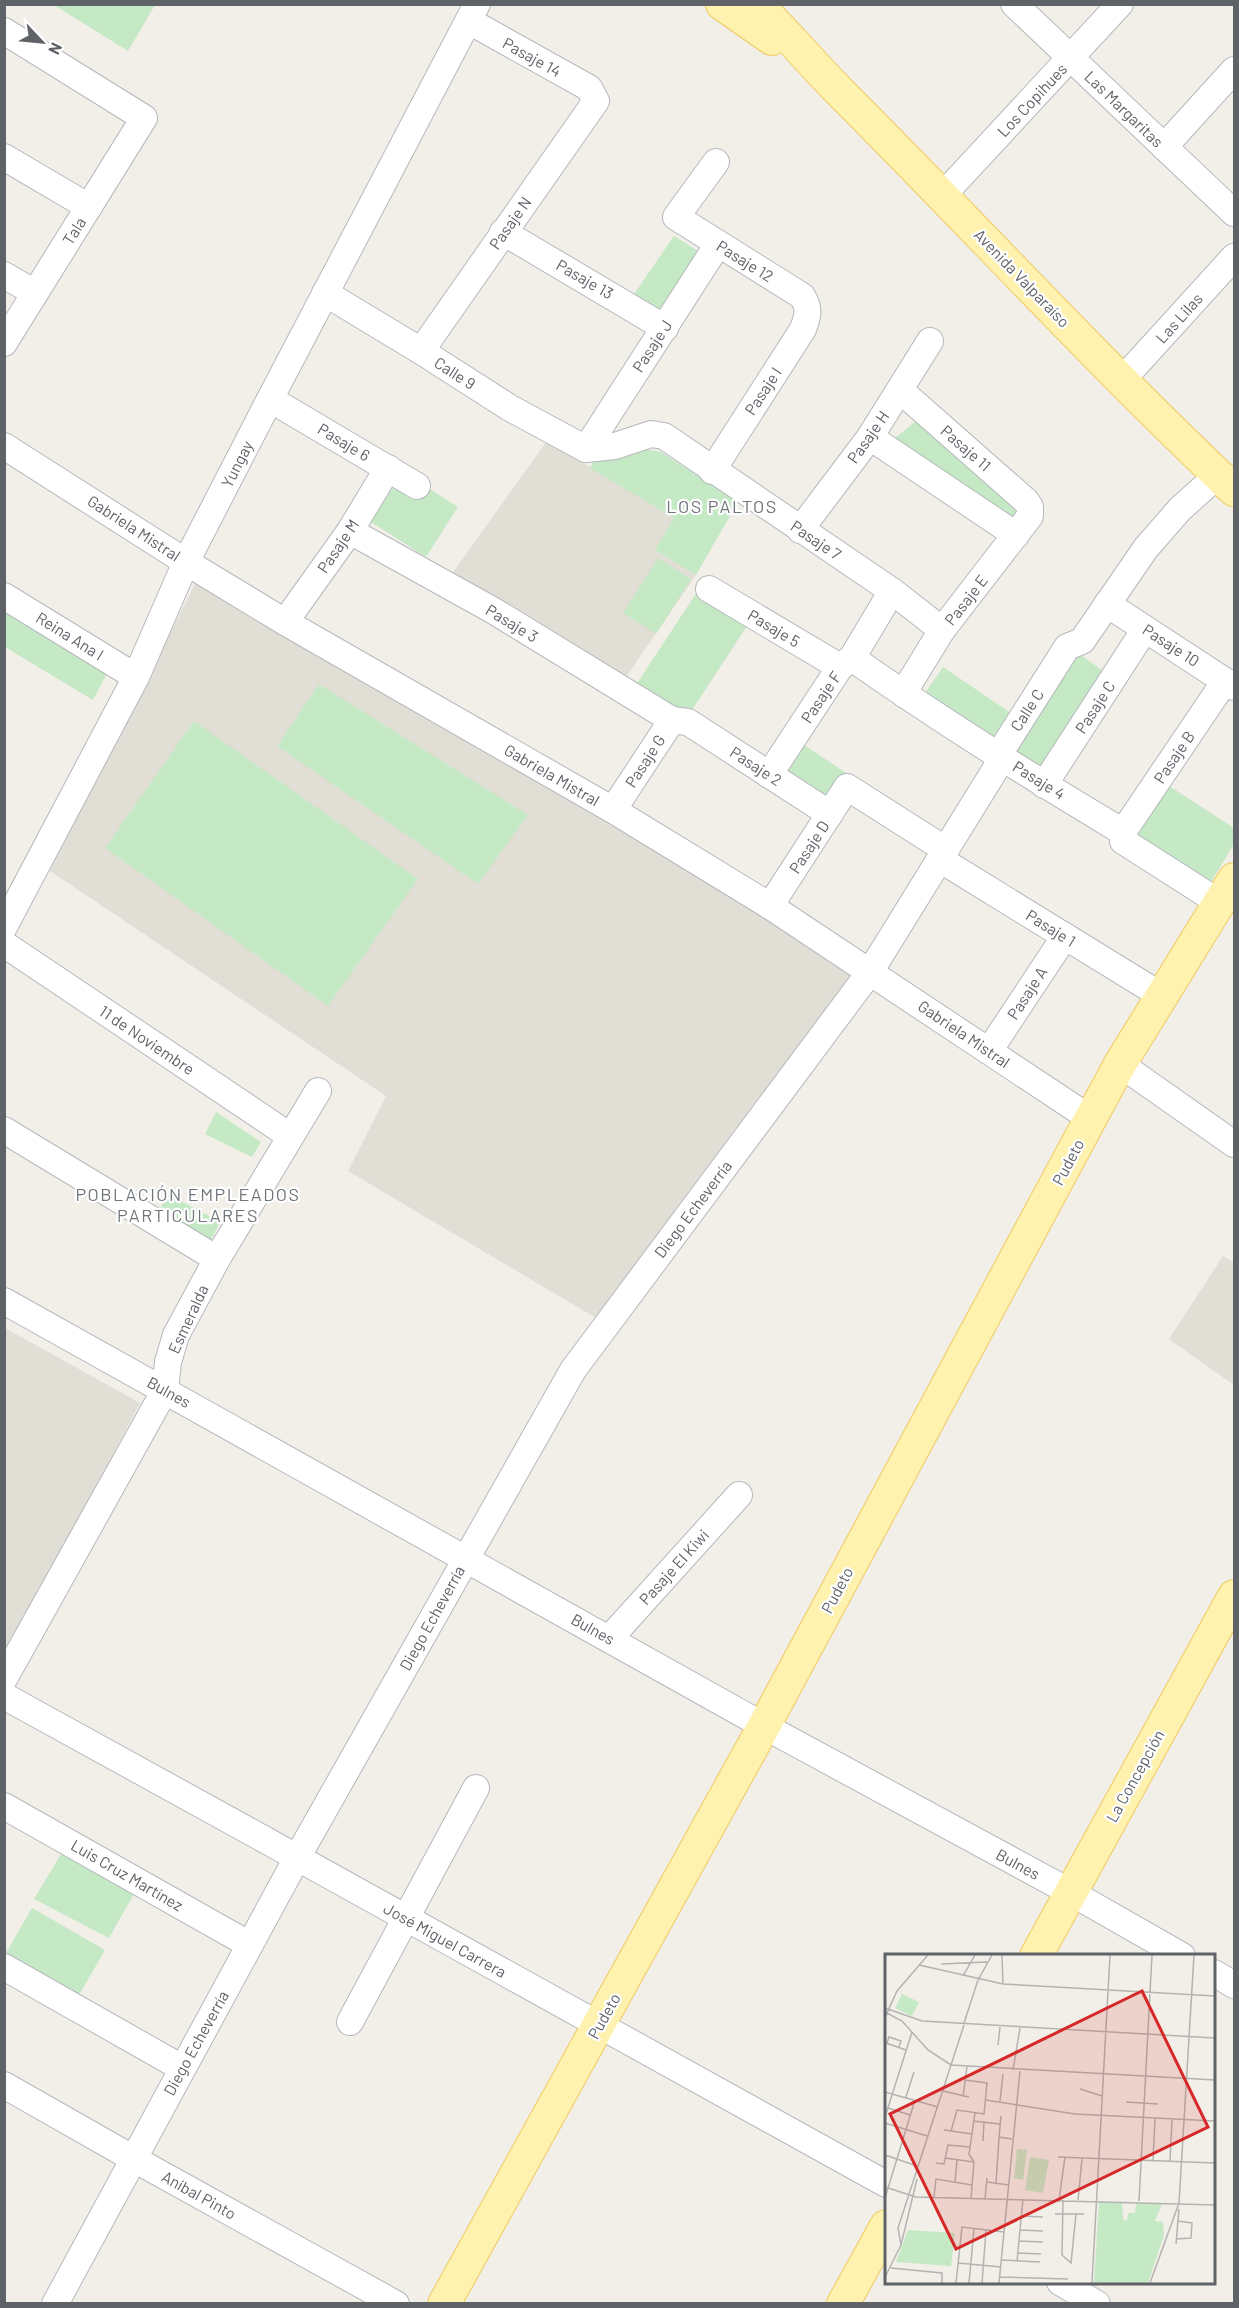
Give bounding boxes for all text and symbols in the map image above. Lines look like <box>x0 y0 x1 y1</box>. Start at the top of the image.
north arrow <box>12 12 72 72</box>
street label: Pasaje 14 <box>500 33 565 80</box>
text: N <box>45 40 67 58</box>
street label: Los Copihues <box>993 59 1070 140</box>
street label: Las Margaritas <box>1081 66 1168 151</box>
street label: Pasaje N <box>485 193 535 253</box>
street label: Tala <box>58 213 89 248</box>
street label: Avenida Valparaíso <box>971 225 1074 331</box>
street label: Pasaje 12 <box>713 236 777 285</box>
street label: Pasaje 13 <box>553 255 617 303</box>
street label: Las Lilas <box>1151 289 1206 347</box>
street label: Pasaje J <box>628 316 675 375</box>
street label: Calle 9 <box>431 352 479 393</box>
street label: Pasaje I <box>740 363 785 418</box>
street label: Pasaje H <box>843 407 892 467</box>
street label: Pasaje 6 <box>315 419 374 464</box>
street label: Pasaje 11 <box>937 421 995 475</box>
street label: Yungay <box>217 437 257 490</box>
street label: Gabriela Mistral <box>84 491 184 565</box>
district label: LOS PALTOS <box>666 495 778 517</box>
street label: Pasaje M <box>313 515 362 576</box>
street label: Pasaje 7 <box>787 516 845 564</box>
street label: Pasaje E <box>940 571 991 629</box>
street label: Pasaje 3 <box>483 600 542 645</box>
street label: Pasaje 5 <box>745 605 804 650</box>
street label: Reina Ana I <box>33 607 108 664</box>
street label: Pasaje 10 <box>1139 619 1203 670</box>
street label: Pasaje F <box>796 667 845 726</box>
street label: Pasaje C <box>1071 677 1119 737</box>
street label: Calle C <box>1006 685 1047 734</box>
street label: Pasaje B <box>1149 727 1198 787</box>
street label: Pasaje G <box>621 731 669 791</box>
street label: Gabriela Mistral <box>501 740 603 809</box>
street label: Pasaje 2 <box>727 742 786 789</box>
street label: Pasaje 4 <box>1010 756 1069 803</box>
street label: Pasaje D <box>785 817 833 877</box>
street label: Pasaje 1 <box>1023 905 1080 950</box>
street label: Pasaje A <box>1003 963 1051 1023</box>
street label: Gabriela Mistral <box>915 996 1014 1071</box>
street label: 11 de Noviembre <box>96 1001 198 1078</box>
street label: Pudeto <box>1048 1135 1088 1188</box>
street label: Diego Echeverría <box>650 1156 735 1261</box>
district label: POBLACIÓN EMPLEADOS PARTICULARES <box>75 1183 301 1226</box>
street label: Esmeralda <box>163 1281 212 1356</box>
street label: Bulnes <box>144 1372 194 1411</box>
street label: Pasaje El Kiwi <box>635 1525 713 1608</box>
street label: Diego Echeverría <box>395 1562 468 1673</box>
street label: Pudeto <box>817 1563 857 1616</box>
street label: Bulnes <box>568 1609 618 1648</box>
street label: La Concepción <box>1101 1726 1168 1825</box>
street label: Luis Cruz Martínez <box>68 1835 187 1914</box>
street label: Bulnes <box>993 1844 1043 1883</box>
street label: José Miguel Carrera <box>381 1898 510 1981</box>
inset map <box>885 1954 1215 2284</box>
street label: Diego Echeverría <box>159 1987 232 2098</box>
street label: Pudeto <box>583 1989 624 2042</box>
street label: Aníbal Pinto <box>159 2166 240 2223</box>

